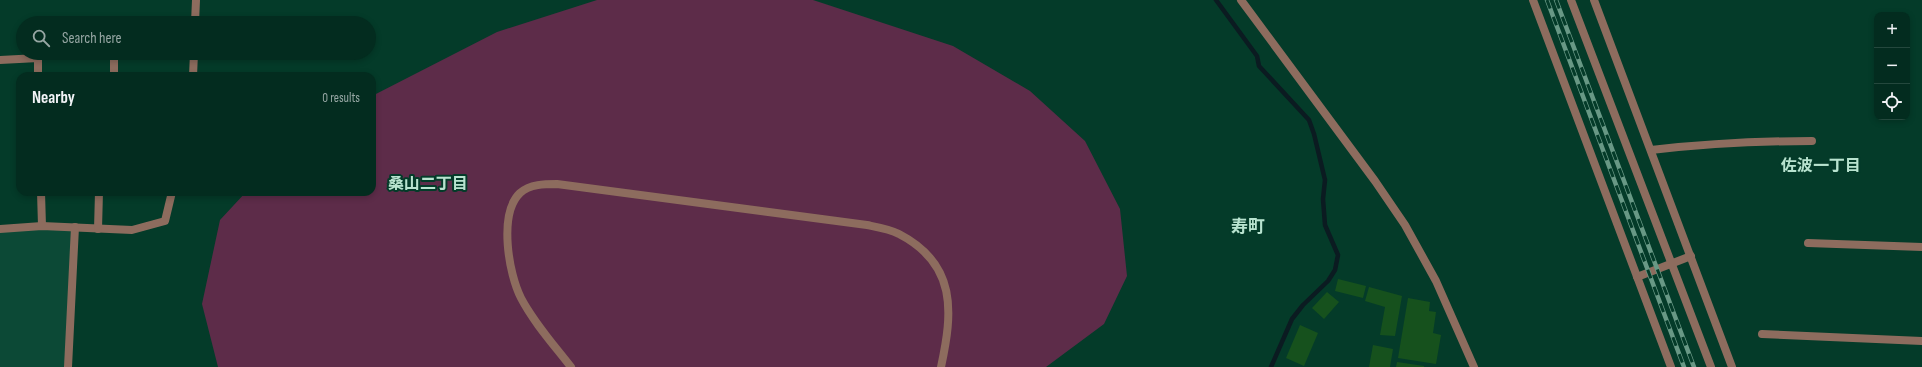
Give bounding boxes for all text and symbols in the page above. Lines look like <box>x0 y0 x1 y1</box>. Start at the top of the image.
map controls <box>1874 12 1910 120</box>
button: + <box>1874 12 1910 48</box>
search box <box>16 16 376 60</box>
icon: search <box>30 27 52 49</box>
text: Search here <box>62 29 122 48</box>
button: − <box>1874 48 1910 84</box>
button: locate <box>1874 84 1910 120</box>
text: Nearby <box>32 88 75 108</box>
text: 0 results <box>322 90 360 106</box>
district label: 佐波一丁目 <box>1780 157 1861 176</box>
district label: 桑山二丁目 <box>388 175 468 194</box>
district label: 寿町 <box>1231 217 1265 237</box>

